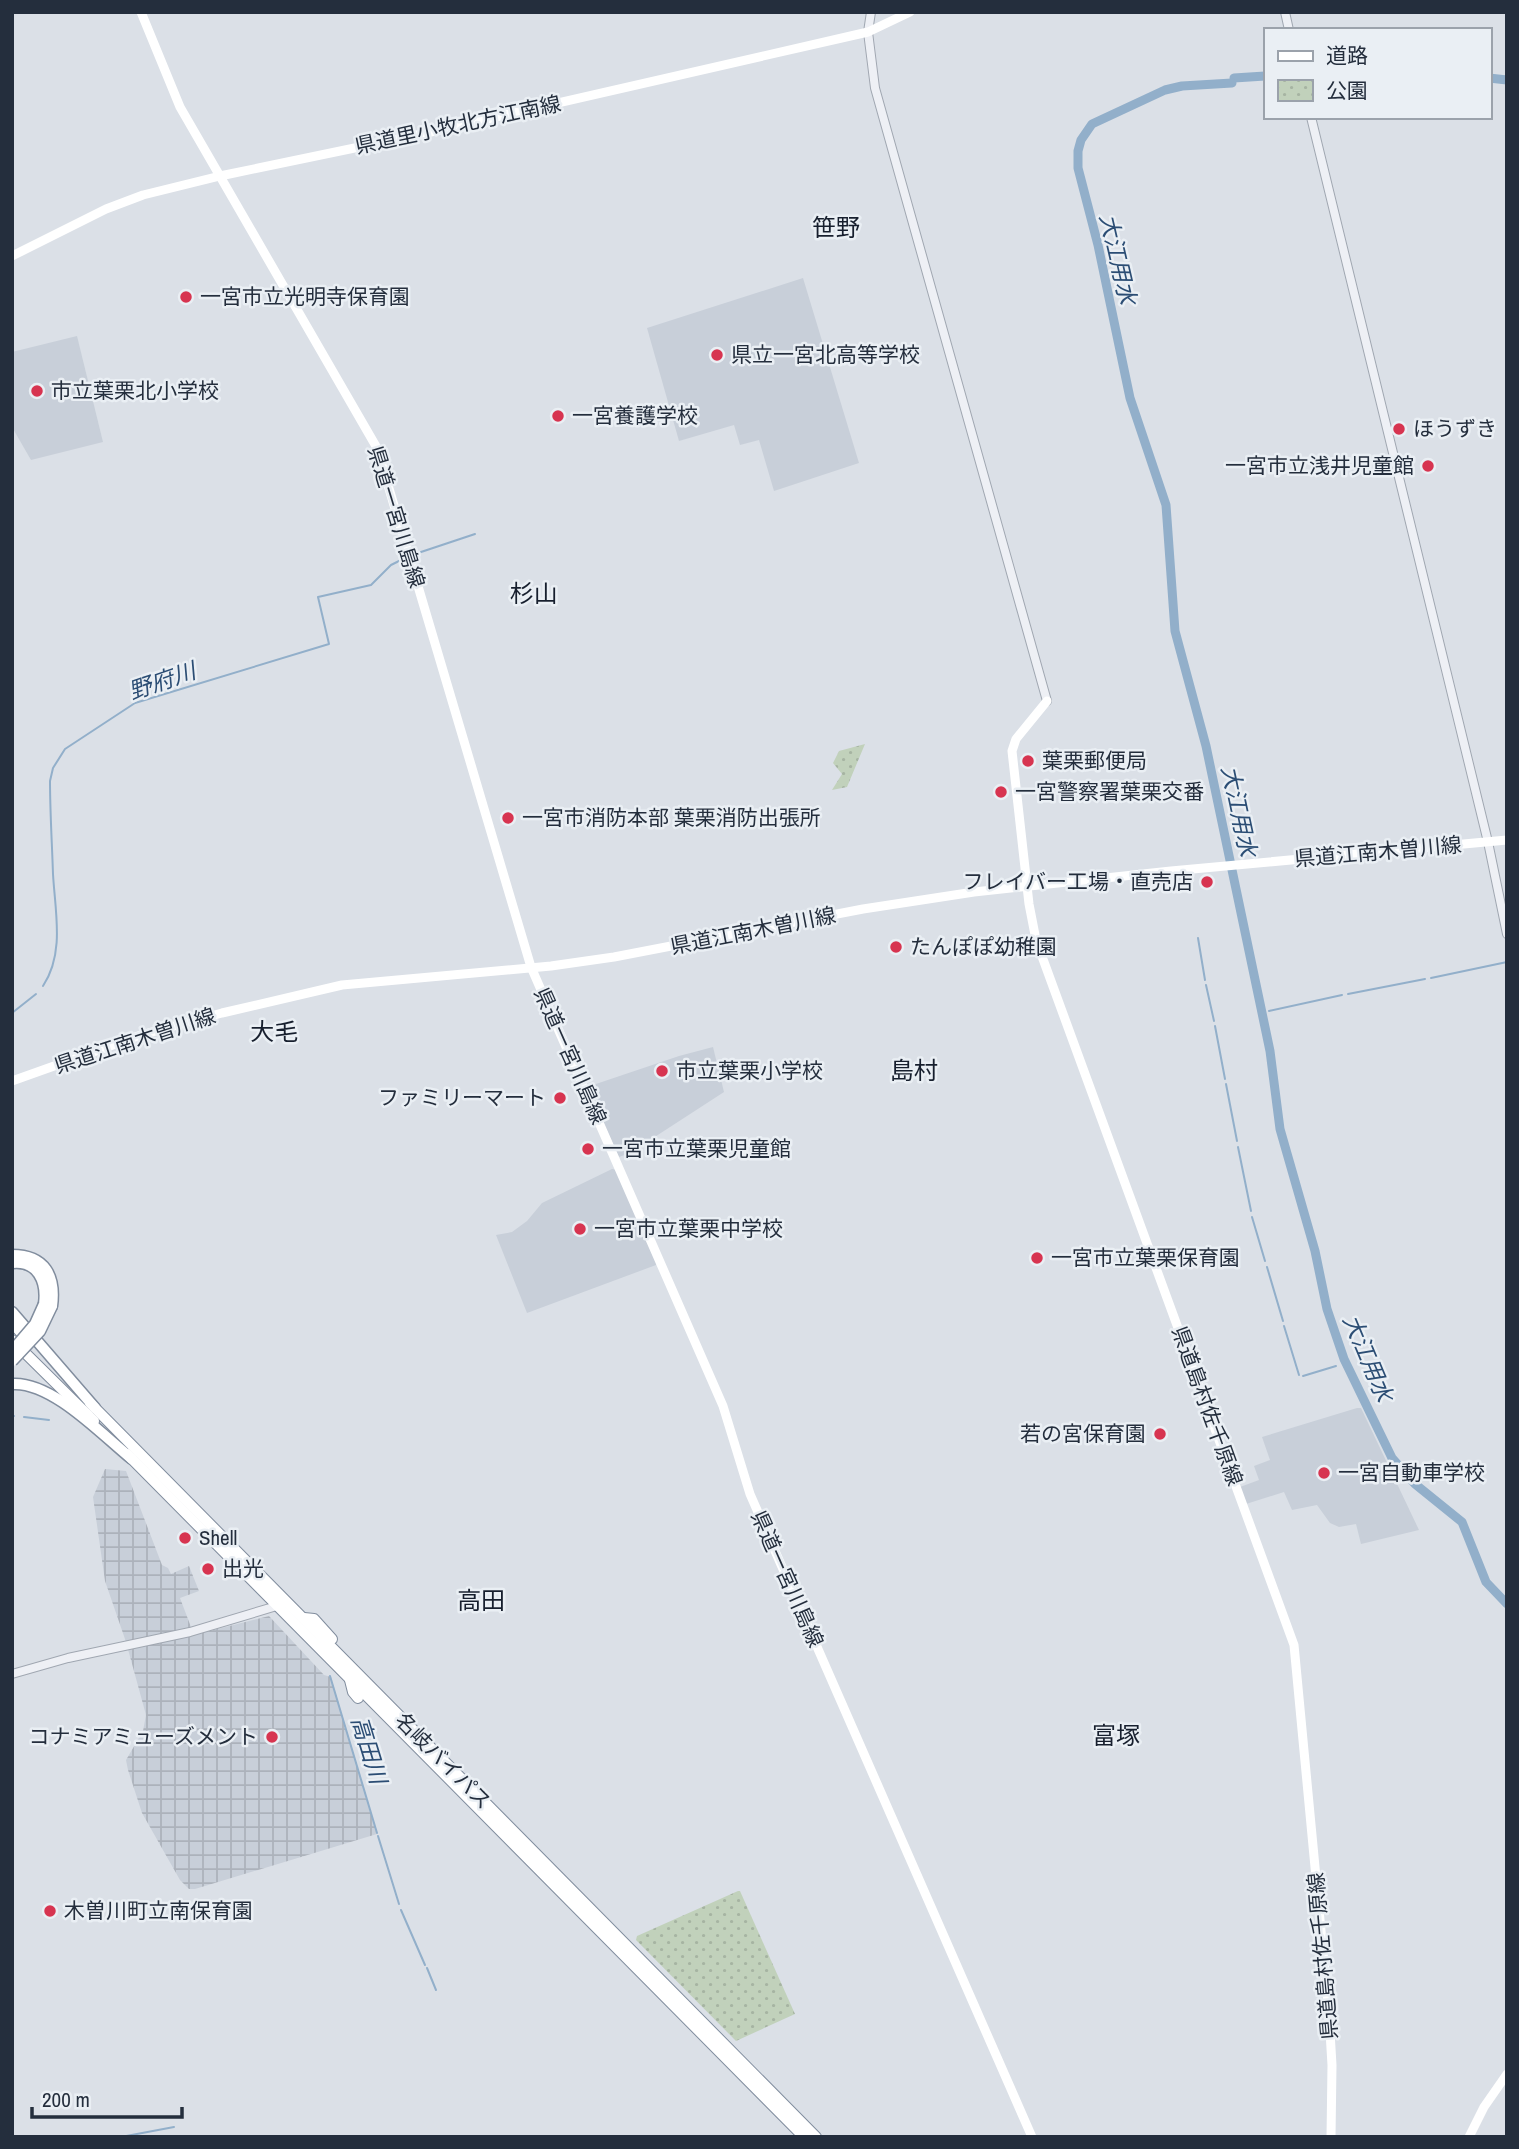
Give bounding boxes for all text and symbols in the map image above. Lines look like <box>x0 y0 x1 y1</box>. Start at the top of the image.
legend <box>1264 28 1491 119</box>
text: 道路 <box>1326 41 1368 70</box>
text: 公園 <box>1326 76 1368 105</box>
street label: 県道里小牧北方江南線 <box>352 88 564 161</box>
district label: 笹野 <box>812 211 860 243</box>
water label: 大江用水 <box>1093 211 1145 310</box>
place label: 一宮市立光明寺保育園 <box>200 282 410 311</box>
marker: 一宮市立光明寺保育園 <box>178 289 194 305</box>
place label: 県立一宮北高等学校 <box>731 340 920 369</box>
marker: 県立一宮北高等学校 <box>709 347 725 363</box>
place label: 市立葉栗北小学校 <box>51 376 219 405</box>
marker: 市立葉栗北小学校 <box>29 383 45 399</box>
place label: 一宮養護学校 <box>572 401 698 430</box>
marker: 一宮養護学校 <box>550 408 566 424</box>
place label: ほうずき <box>1413 414 1497 443</box>
marker: ほうずき <box>1391 421 1407 437</box>
street label: 県道一宮川島線 <box>361 442 432 591</box>
place label: 一宮市立浅井児童館 <box>1225 451 1414 480</box>
marker: 一宮市立浅井児童館 <box>1420 458 1436 474</box>
district label: 杉山 <box>510 577 558 609</box>
water label: 野府川 <box>124 654 202 706</box>
place label: 葉栗郵便局 <box>1042 746 1147 775</box>
marker: 葉栗郵便局 <box>1020 753 1036 769</box>
water label: 大江用水 <box>1215 763 1265 862</box>
place label: 一宮警察署葉栗交番 <box>1015 777 1204 806</box>
marker: 一宮警察署葉栗交番 <box>993 784 1009 800</box>
place label: 一宮市消防本部 葉栗消防出張所 <box>522 803 821 832</box>
marker: 一宮市消防本部 葉栗消防出張所 <box>500 810 516 826</box>
street label: 県道江南木曽川線 <box>1293 830 1463 873</box>
place label: フレイバー工場・直売店 <box>962 867 1193 896</box>
marker: フレイバー工場・直売店 <box>1199 874 1215 890</box>
street label: 県道江南木曽川線 <box>668 900 838 961</box>
place label: たんぽぽ幼稚園 <box>910 932 1057 961</box>
marker: たんぽぽ幼稚園 <box>888 939 904 955</box>
street label: 県道一宮川島線 <box>527 983 614 1129</box>
street label: 県道江南木曽川線 <box>50 1001 219 1080</box>
district label: 大毛 <box>250 1015 298 1047</box>
district label: 島村 <box>890 1054 938 1086</box>
place label: 市立葉栗小学校 <box>676 1056 823 1085</box>
marker: 市立葉栗小学校 <box>654 1063 670 1079</box>
place label: ファミリーマート <box>378 1083 546 1112</box>
marker: ファミリーマート <box>552 1090 568 1106</box>
place label: 一宮市立葉栗児童館 <box>602 1134 791 1163</box>
marker: 一宮市立葉栗児童館 <box>580 1141 596 1157</box>
place label: 一宮市立葉栗中学校 <box>594 1214 783 1243</box>
marker: 一宮市立葉栗中学校 <box>572 1221 588 1237</box>
place label: 一宮市立葉栗保育園 <box>1051 1243 1240 1272</box>
marker: 一宮市立葉栗保育園 <box>1029 1250 1045 1266</box>
water label: 大江用水 <box>1336 1309 1402 1409</box>
street label: 県道島村佐千原線 <box>1165 1322 1250 1490</box>
place label: 若の宮保育園 <box>1020 1419 1146 1448</box>
marker: 若の宮保育園 <box>1152 1426 1168 1442</box>
place label: 一宮自動車学校 <box>1338 1458 1485 1487</box>
marker: 一宮自動車学校 <box>1316 1465 1332 1481</box>
street label: 県道一宮川島線 <box>744 1506 831 1652</box>
place label: Shell <box>199 1523 237 1552</box>
marker: Shell <box>177 1530 193 1546</box>
place label: 出光 <box>222 1554 264 1583</box>
marker: 出光 <box>200 1561 216 1577</box>
district label: 高田 <box>457 1584 505 1616</box>
street label: 名岐バイパス <box>389 1706 498 1815</box>
water label: 高田川 <box>345 1712 395 1790</box>
district label: 富塚 <box>1092 1719 1140 1751</box>
place label: コナミアミューズメント <box>28 1722 258 1751</box>
marker: コナミアミューズメント <box>264 1729 280 1745</box>
street label: 県道島村佐千原線 <box>1301 1871 1344 2041</box>
place label: 木曽川町立南保育園 <box>64 1896 253 1925</box>
marker: 木曽川町立南保育園 <box>42 1903 58 1919</box>
scale bar <box>32 2076 182 2120</box>
text: 200 m <box>42 2085 90 2114</box>

